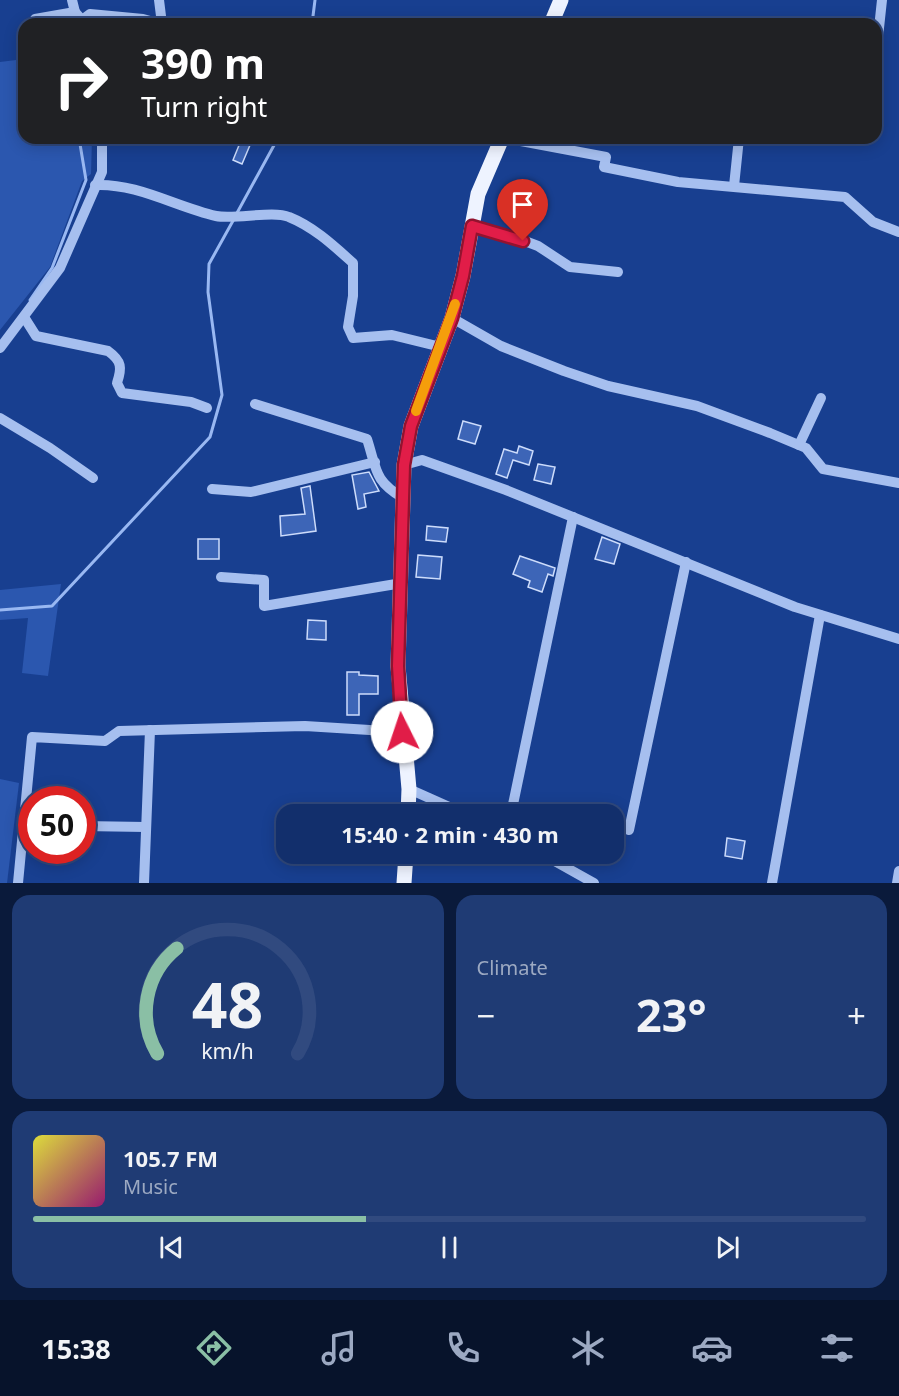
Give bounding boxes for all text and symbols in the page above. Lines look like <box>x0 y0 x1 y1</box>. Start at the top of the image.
text: 390 m <box>141 34 265 91</box>
icon: right <box>42 42 120 120</box>
text: Turn right <box>141 88 267 125</box>
pin <box>497 179 548 241</box>
icon: arrive <box>506 188 539 221</box>
position arrow <box>370 700 434 764</box>
speed limit sign: 50 <box>18 786 96 864</box>
text: 15:40 · 2 min · 430 m <box>341 819 559 849</box>
text: Climate <box>477 954 548 981</box>
text: 48 <box>192 961 263 1046</box>
text: 23° <box>636 984 707 1045</box>
text: − <box>477 993 495 1038</box>
text: + <box>847 993 866 1038</box>
text: km/h <box>201 1036 254 1065</box>
text: 105.7 FM <box>123 1143 218 1173</box>
text: Music <box>123 1173 178 1200</box>
icon: previous <box>155 1231 188 1264</box>
icon: pause <box>433 1231 466 1264</box>
icon: next <box>711 1231 744 1264</box>
icon: directions <box>193 1327 235 1369</box>
icon: music <box>318 1327 360 1369</box>
icon: phone <box>442 1327 484 1369</box>
icon: climate <box>567 1327 609 1369</box>
icon: car <box>691 1327 733 1369</box>
icon: filters <box>816 1327 858 1369</box>
text: 15:38 <box>41 1330 111 1367</box>

